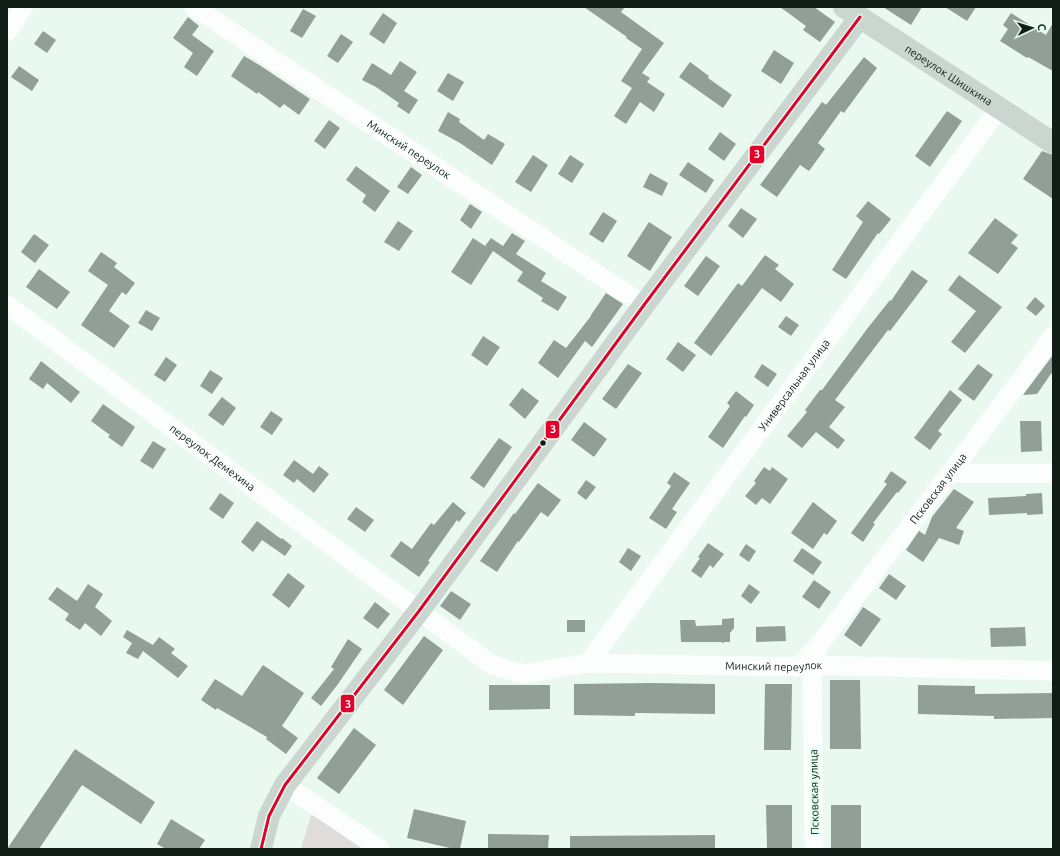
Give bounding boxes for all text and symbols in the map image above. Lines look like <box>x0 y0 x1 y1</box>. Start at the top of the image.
north arrow <box>1012 8 1052 48</box>
text: С <box>1036 23 1048 31</box>
street label: переулок Шишкина <box>903 42 995 108</box>
street label: Минский переулок <box>365 118 453 182</box>
line badge: 3 <box>749 145 765 164</box>
text: 3 <box>754 148 760 160</box>
street label: Универсальная улица <box>756 337 832 433</box>
line badge: 3 <box>545 420 560 439</box>
street label: переулок Демехина <box>168 422 258 493</box>
text: 3 <box>550 423 556 435</box>
unlabelled marker <box>538 438 548 448</box>
street label: Псковская улица <box>907 451 969 526</box>
street label: Минский переулок <box>725 659 823 673</box>
line badge: 3 <box>340 694 355 713</box>
text: 3 <box>345 698 351 710</box>
street label: Псковская улица <box>807 749 821 835</box>

